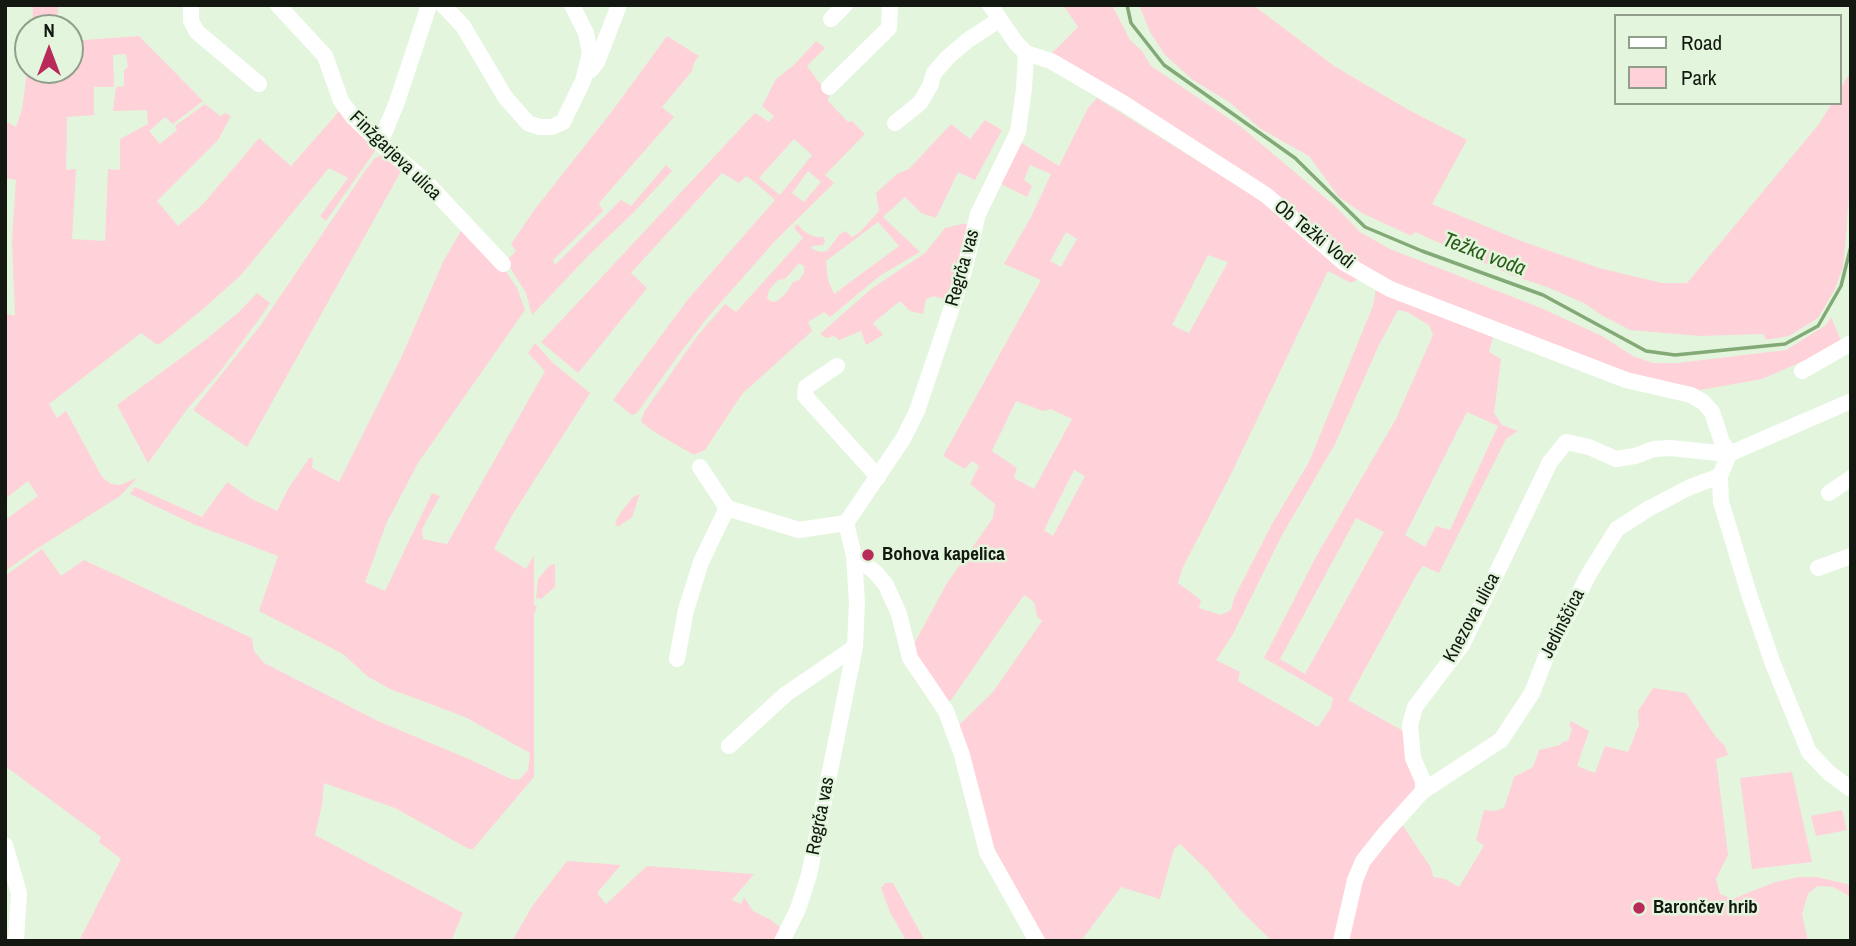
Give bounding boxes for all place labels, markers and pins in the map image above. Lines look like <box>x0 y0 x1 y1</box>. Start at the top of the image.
place label: Bohova kapelica <box>882 544 1005 566</box>
marker: Bohova kapelica <box>860 547 876 563</box>
place label: Barončev hrib <box>1653 897 1758 919</box>
marker: Barončev hrib <box>1631 900 1647 916</box>

